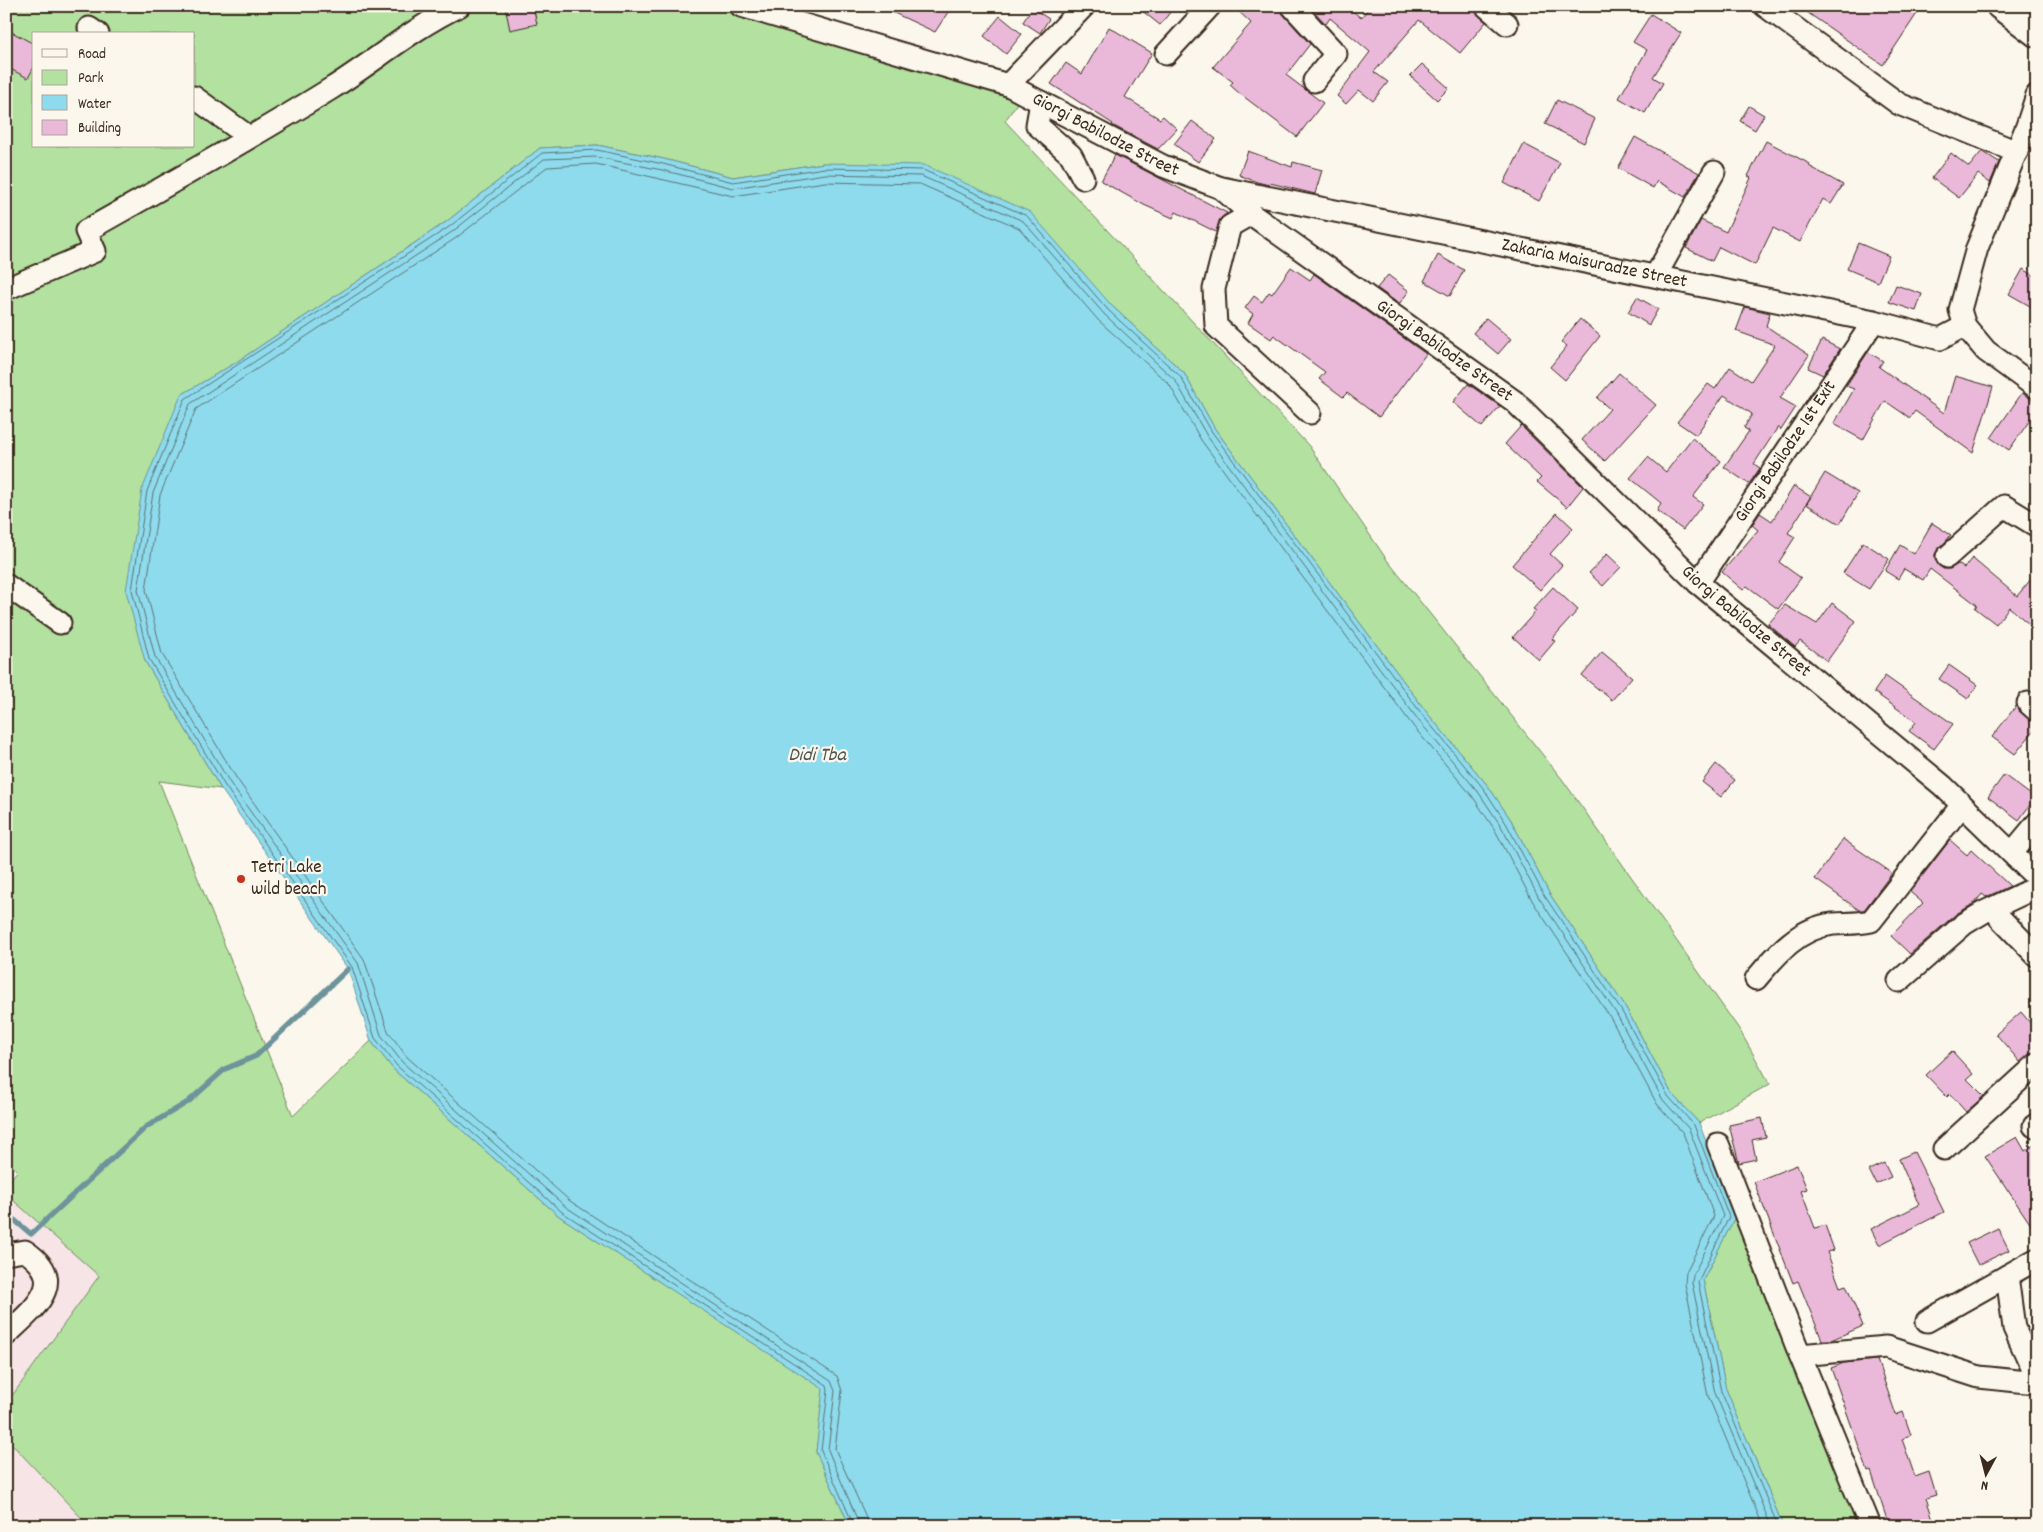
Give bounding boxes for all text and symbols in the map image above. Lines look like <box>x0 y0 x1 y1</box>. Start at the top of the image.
legend <box>32 32 195 148</box>
text: Road <box>78 44 106 66</box>
text: Park <box>78 68 104 90</box>
street label: Giorgi Babilodze Street <box>1027 86 1183 184</box>
text: Water <box>78 94 112 116</box>
text: Building <box>78 118 121 140</box>
street label: Zakaria Maisuradze Street <box>1499 232 1689 296</box>
street label: Giorgi Babilodze Street <box>1370 293 1518 409</box>
street label: Giorgi Babilodze 1st Exit <box>1729 375 1844 528</box>
street label: Giorgi Babilodze Street <box>1674 559 1817 684</box>
water label: Didi Tba <box>788 742 847 770</box>
place label: Tetri Lake wild beach <box>251 855 326 904</box>
marker: Tetri Lake wild beach <box>235 873 247 885</box>
north arrow <box>1960 1450 2010 1500</box>
text: N <box>1980 1475 1989 1495</box>

